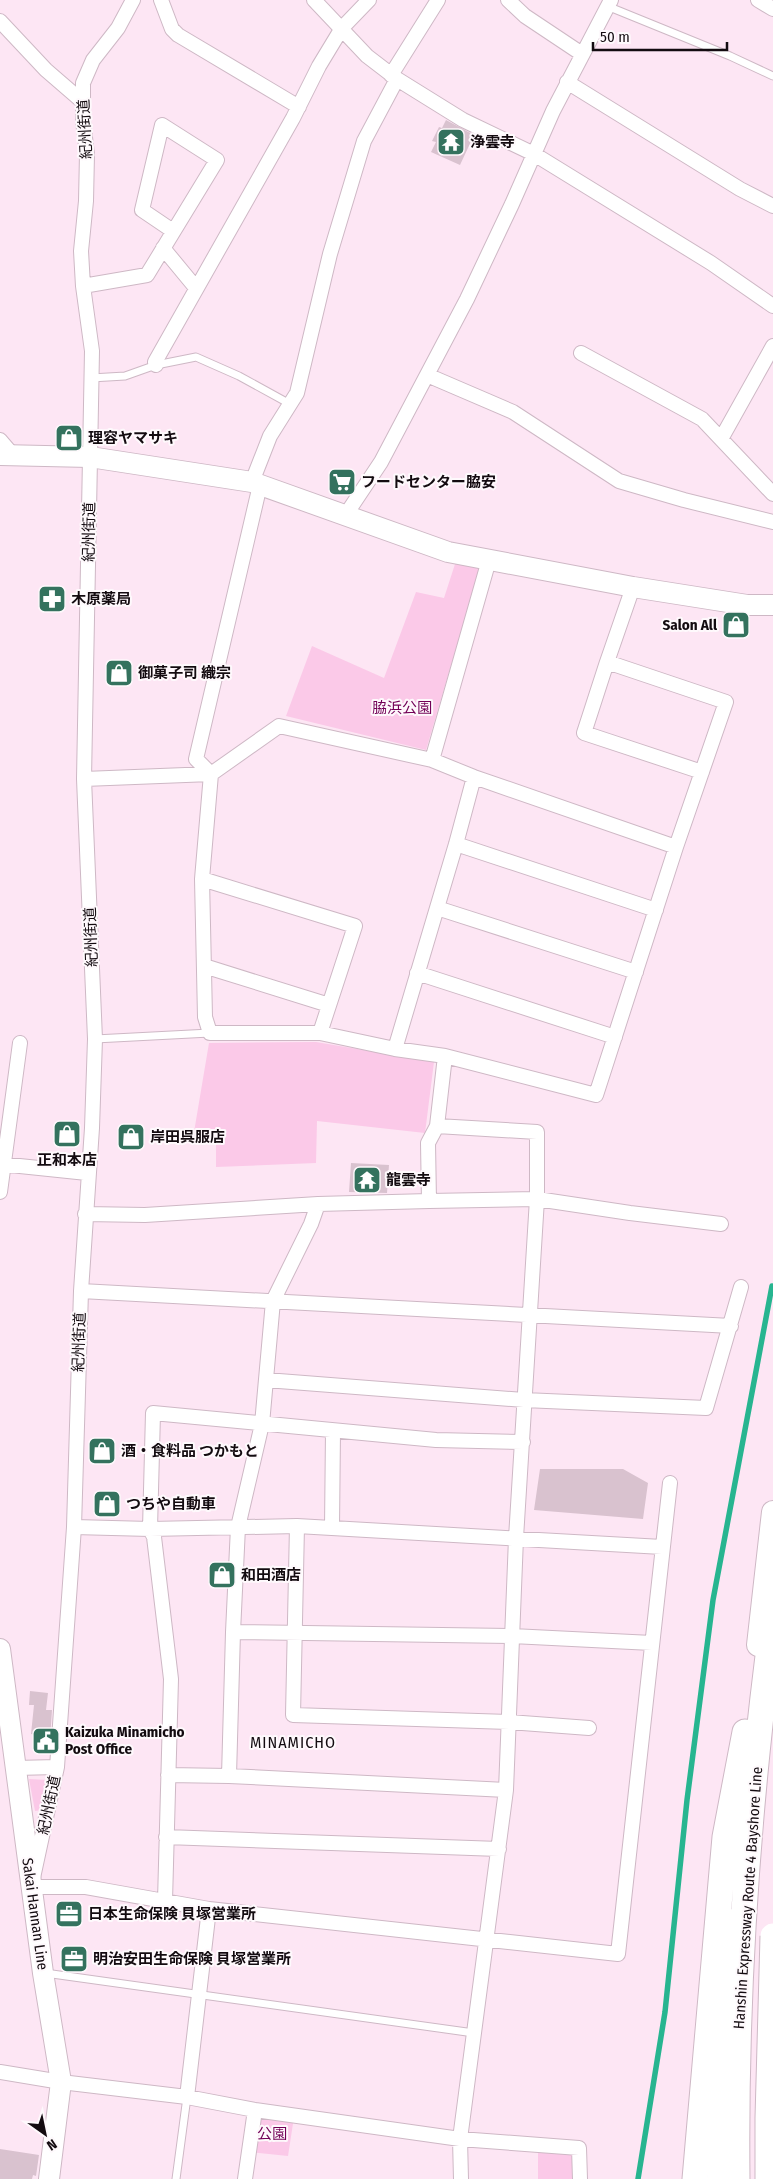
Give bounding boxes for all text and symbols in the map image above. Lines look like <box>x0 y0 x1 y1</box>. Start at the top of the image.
scale bar <box>593 20 727 52</box>
text: 50 m <box>600 28 630 46</box>
street label: 紀州街道 <box>74 99 96 159</box>
temple icon: 浄雲寺 <box>436 127 466 157</box>
place label: 浄雲寺 <box>470 133 515 151</box>
shop icon: 理容ヤマサキ <box>54 423 84 453</box>
place label: 理容ヤマサキ <box>88 429 178 447</box>
supermarket icon: フードセンター脇安 <box>327 467 357 497</box>
place label: フードセンター脇安 <box>361 473 496 491</box>
street label: 紀州街道 <box>79 502 99 562</box>
pharmacy icon: 木原薬局 <box>37 584 67 614</box>
place label: 木原薬局 <box>71 590 131 608</box>
shop icon: Salon All <box>721 610 751 640</box>
place label: Salon All <box>663 616 718 634</box>
shop icon: 御菓子司 織宗 <box>104 658 134 688</box>
place label: 御菓子司 織宗 <box>138 664 231 682</box>
park label: 脇浜公園 <box>372 699 432 717</box>
street label: 紀州街道 <box>81 907 101 967</box>
shop icon: 正和本店 <box>52 1119 82 1149</box>
shop icon: 岸田呉服店 <box>116 1122 146 1152</box>
place label: 岸田呉服店 <box>150 1128 225 1146</box>
place label: 正和本店 <box>37 1151 97 1169</box>
temple icon: 龍雲寺 <box>352 1165 382 1195</box>
place label: 龍雲寺 <box>386 1171 431 1189</box>
street label: 紀州街道 <box>69 1312 89 1372</box>
shop icon: 酒・食料品 つかもと <box>87 1436 117 1466</box>
place label: 酒・食料品 つかもと <box>121 1442 259 1460</box>
shop icon: つちや自動車 <box>92 1489 122 1519</box>
place label: つちや自動車 <box>126 1495 216 1513</box>
shop icon: 和田酒店 <box>207 1560 237 1590</box>
place label: 和田酒店 <box>241 1566 301 1584</box>
place label: Kaizuka Minamicho Post Office <box>65 1723 185 1758</box>
public building icon: Kaizuka Minamicho Post Office <box>31 1726 61 1756</box>
district label: MINAMICHO <box>250 1733 336 1752</box>
street label: Hanshin Expressway Route 4 Bayshore Line <box>730 1766 766 2030</box>
street label: 紀州街道 <box>34 1774 64 1836</box>
street label: Sakai Hannan Line <box>18 1857 52 1971</box>
office icon: 日本生命保険 貝塚営業所 <box>54 1899 84 1929</box>
place label: 日本生命保険 貝塚営業所 <box>88 1905 256 1923</box>
office icon: 明治安田生命保険 貝塚営業所 <box>59 1944 89 1974</box>
place label: 明治安田生命保険 貝塚営業所 <box>93 1950 291 1968</box>
north arrow <box>20 2109 70 2159</box>
park label: 公園 <box>257 2125 287 2143</box>
text: N <box>44 2135 60 2154</box>

